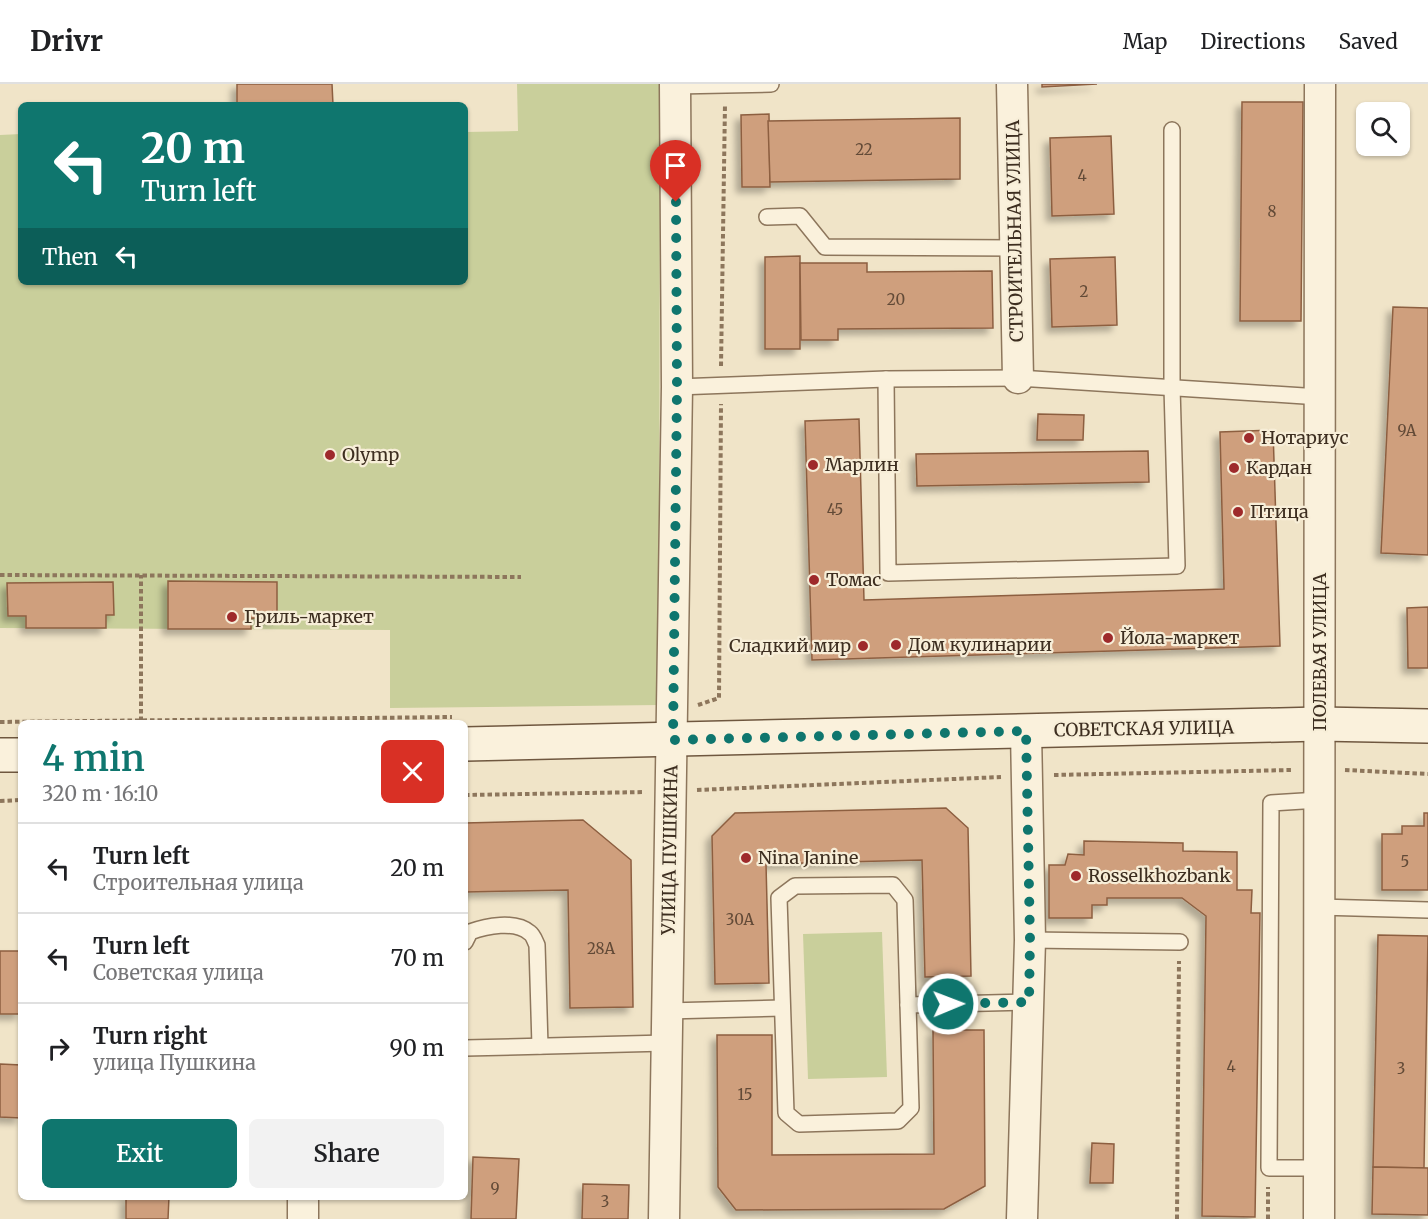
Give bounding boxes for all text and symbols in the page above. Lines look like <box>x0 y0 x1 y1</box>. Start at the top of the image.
text: Drivr <box>30 23 103 59</box>
text: Map <box>1123 28 1167 55</box>
text: Directions <box>1200 28 1305 55</box>
text: Saved <box>1338 28 1398 55</box>
map controls <box>1356 102 1410 156</box>
button: search <box>1356 102 1410 156</box>
street label: СТРОИТЕЛЬНАЯ УЛИЦА <box>1001 119 1028 342</box>
text: 20 m <box>141 122 245 174</box>
icon: left <box>42 126 120 204</box>
pin <box>650 140 701 202</box>
house number: 22 <box>855 140 873 159</box>
icon: arrive <box>659 149 692 182</box>
house number: 4 <box>1077 166 1087 185</box>
text: Turn left <box>141 174 256 208</box>
house number: 8 <box>1268 202 1277 221</box>
icon: left <box>110 240 143 273</box>
text: Then <box>42 243 98 271</box>
house number: 2 <box>1080 282 1089 301</box>
house number: 20 <box>887 290 905 309</box>
house number: 9А <box>1398 421 1417 440</box>
place label: Нотариус <box>1261 426 1349 449</box>
marker: Нотариус <box>1242 431 1256 445</box>
place label: Olymp <box>342 443 399 466</box>
marker: Olymp <box>323 448 337 462</box>
place label: Марлин <box>825 453 899 476</box>
place label: Кардан <box>1246 456 1312 479</box>
marker: Марлин <box>806 458 820 472</box>
marker: Кардан <box>1227 461 1241 475</box>
house number: 45 <box>827 500 843 519</box>
place label: Птица <box>1250 500 1309 523</box>
marker: Птица <box>1231 505 1245 519</box>
place label: Томас <box>826 568 881 591</box>
marker: Томас <box>807 573 821 587</box>
street label: ПОЛЕВАЯ УЛИЦА <box>1308 573 1331 731</box>
place label: Гриль-маркет <box>244 605 374 628</box>
marker: Гриль-маркет <box>225 610 239 624</box>
place label: Йола-маркет <box>1120 626 1239 649</box>
marker: Йола-маркет <box>1101 631 1115 645</box>
place label: Дом кулинарии <box>908 633 1052 656</box>
place label: Сладкий мир <box>729 634 851 657</box>
marker: Дом кулинарии <box>889 638 903 652</box>
marker: Сладкий мир <box>856 639 870 653</box>
street label: СОВЕТСКАЯ УЛИЦА <box>1054 715 1235 742</box>
text: 4 min <box>42 736 145 781</box>
button: close <box>381 740 444 803</box>
street label: УЛИЦА ПУШКИНА <box>657 765 682 936</box>
text: 320 m · 16:10 <box>42 781 158 806</box>
text: Turn left <box>93 842 190 870</box>
place label: Nina Janine <box>758 846 858 869</box>
marker: Nina Janine <box>739 851 753 865</box>
icon: left <box>42 852 75 885</box>
house number: 5 <box>1401 852 1409 871</box>
text: 20 m <box>390 854 444 882</box>
place label: Rosselkhozbank <box>1088 864 1231 887</box>
marker: Rosselkhozbank <box>1069 869 1083 883</box>
text: Строительная улица <box>93 870 304 895</box>
house number: 30А <box>726 910 755 929</box>
text: Turn left <box>93 932 190 960</box>
house number: 28А <box>587 939 616 958</box>
icon: left <box>42 942 75 975</box>
text: 70 m <box>391 944 444 972</box>
text: Советская улица <box>93 960 264 985</box>
position arrow <box>916 972 980 1036</box>
text: Turn right <box>93 1022 207 1050</box>
icon: right <box>42 1032 75 1065</box>
text: 90 m <box>389 1034 444 1062</box>
text: улица Пушкина <box>93 1050 256 1075</box>
house number: 4 <box>1226 1057 1236 1076</box>
house number: 3 <box>1397 1059 1405 1078</box>
house number: 15 <box>737 1085 753 1104</box>
button: Exit <box>42 1119 237 1188</box>
button: Share <box>249 1119 444 1188</box>
house number: 9 <box>490 1179 500 1198</box>
house number: 3 <box>601 1192 609 1211</box>

